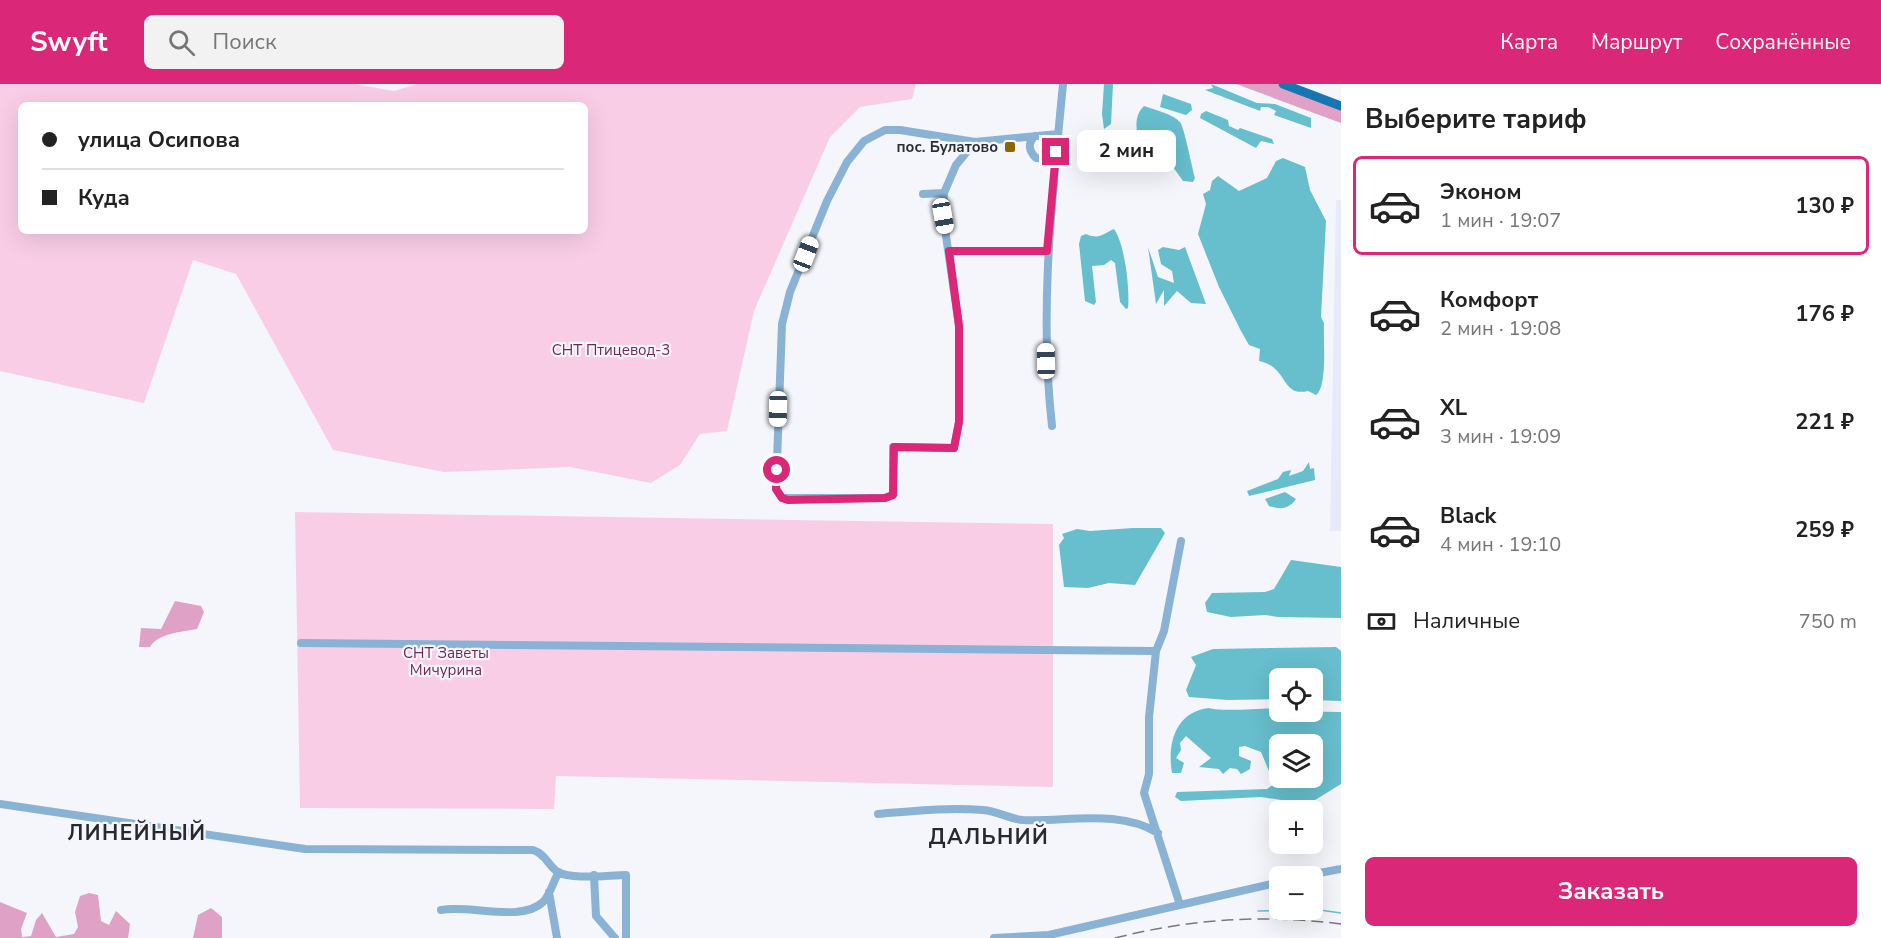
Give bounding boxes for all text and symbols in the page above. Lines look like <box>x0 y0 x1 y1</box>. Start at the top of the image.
search box <box>144 15 564 69</box>
text: Swyft <box>30 23 108 61</box>
icon: search <box>165 26 198 59</box>
text: Поиск <box>213 27 276 57</box>
text: Карта <box>1500 28 1558 56</box>
text: Маршрут <box>1591 28 1682 56</box>
text: Сохранённые <box>1715 28 1851 56</box>
text: Выберите тариф <box>1365 101 1587 138</box>
text: улица Осипова <box>78 125 240 155</box>
callout: 2 мин <box>1077 131 1176 173</box>
place label: пос. Булатово <box>897 137 998 157</box>
text: 2 мин <box>1099 137 1154 164</box>
route end <box>1042 138 1069 165</box>
marker: пос. Булатово <box>1003 140 1017 154</box>
text: Эконом <box>1440 177 1522 207</box>
icon: car <box>1368 179 1422 233</box>
text: Куда <box>78 183 130 213</box>
text: 130 ₽ <box>1795 191 1854 221</box>
car <box>931 197 955 235</box>
text: 1 мин · 19:07 <box>1440 207 1561 234</box>
car <box>791 234 821 274</box>
text: Комфорт <box>1440 285 1538 315</box>
icon: car <box>1368 287 1422 341</box>
text: 176 ₽ <box>1795 299 1854 329</box>
text: 2 мин · 19:08 <box>1440 315 1561 342</box>
park label: СНТ Птицевод-3 <box>552 340 670 360</box>
car <box>1037 343 1055 379</box>
car <box>769 391 787 427</box>
text: XL <box>1440 393 1467 423</box>
icon: car <box>1368 395 1422 449</box>
text: 221 ₽ <box>1795 407 1854 437</box>
text: 3 мин · 19:09 <box>1440 423 1561 450</box>
route start <box>763 456 790 483</box>
text: Black <box>1440 501 1496 531</box>
icon: car <box>1368 503 1422 557</box>
text: 259 ₽ <box>1795 515 1854 545</box>
text: 4 мин · 19:10 <box>1440 531 1561 558</box>
icon: cash <box>1365 605 1398 638</box>
text: Наличные <box>1413 606 1520 636</box>
text: 750 m <box>1799 608 1857 635</box>
park label: СНТ Заветы Мичурина <box>403 643 489 680</box>
map controls <box>1269 668 1323 920</box>
button: locate <box>1269 668 1323 722</box>
button: layers <box>1269 734 1323 788</box>
button: + <box>1269 800 1323 854</box>
district label: ЛИНЕЙНЫЙ <box>68 819 206 847</box>
district label: ДАЛЬНИЙ <box>929 823 1049 851</box>
button: Заказать <box>1365 857 1857 926</box>
button: − <box>1269 866 1323 920</box>

